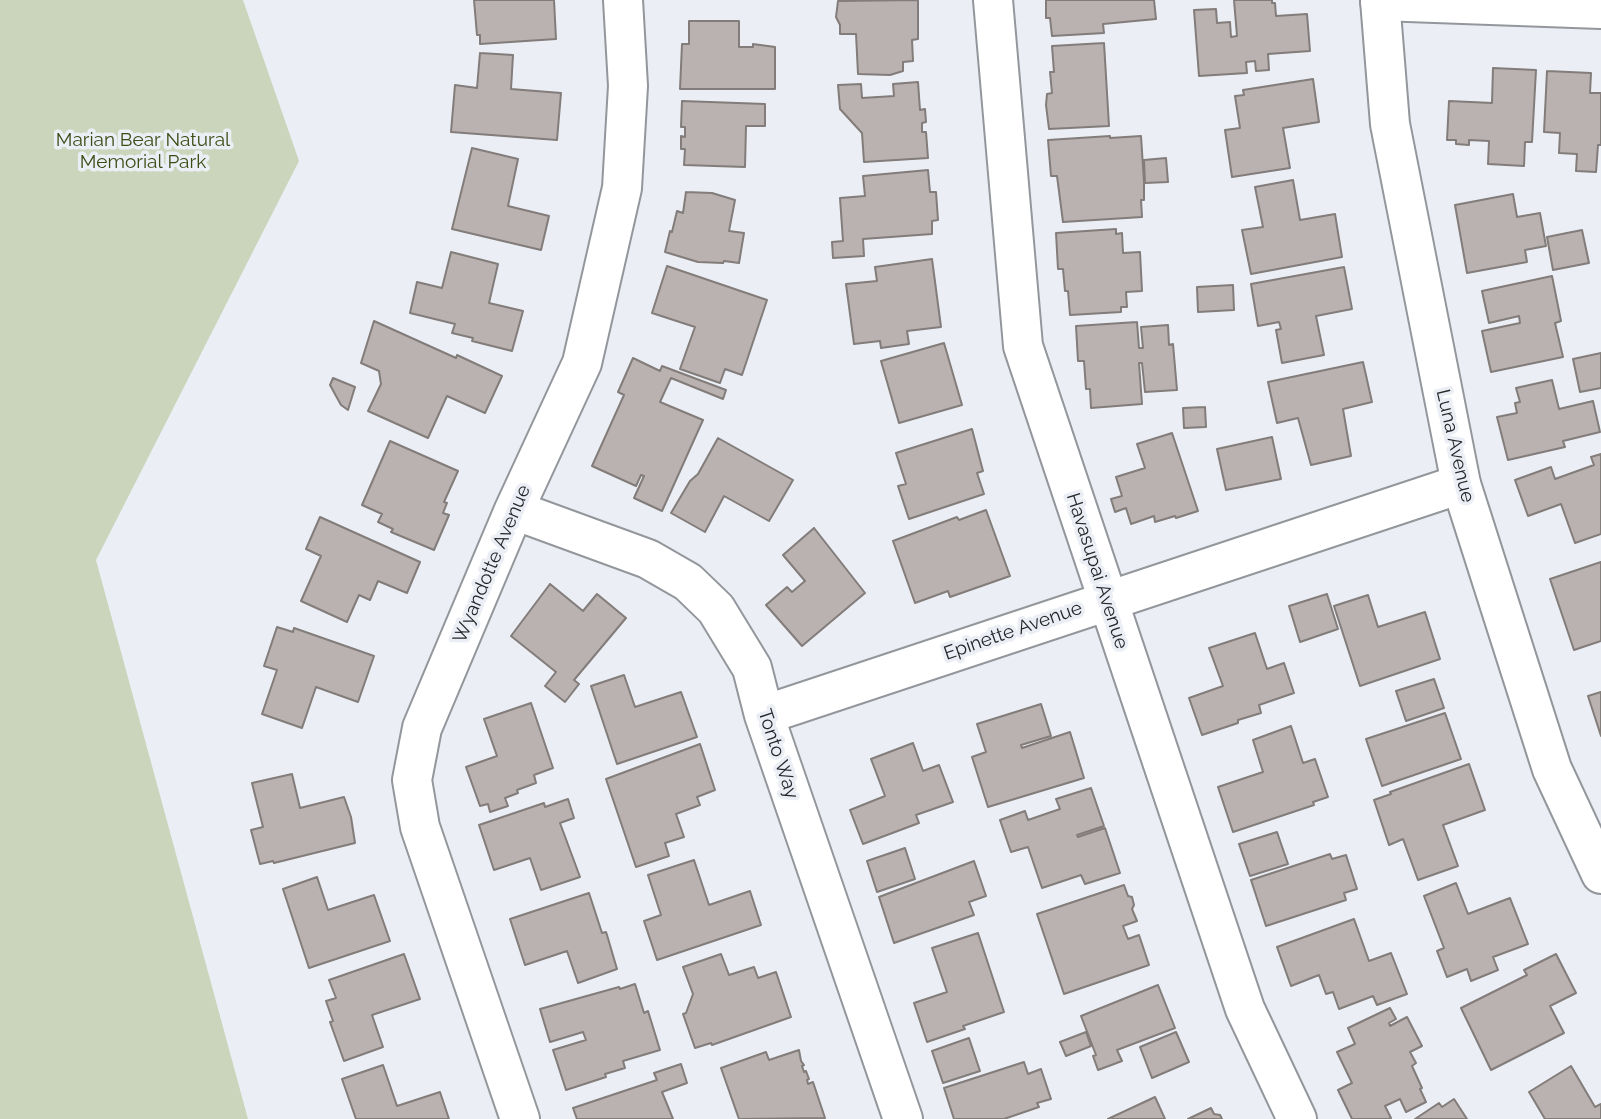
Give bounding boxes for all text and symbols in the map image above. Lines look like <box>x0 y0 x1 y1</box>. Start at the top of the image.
park label: Marian Bear Natural Memorial Park <box>56 129 230 173</box>
street label: Luna Avenue <box>1431 387 1479 505</box>
street label: Wyandotte Avenue <box>448 482 536 646</box>
street label: Havasupai Avenue <box>1061 490 1133 652</box>
street label: Epinette Avenue <box>941 597 1085 665</box>
street label: Tonto Way <box>753 706 803 802</box>

